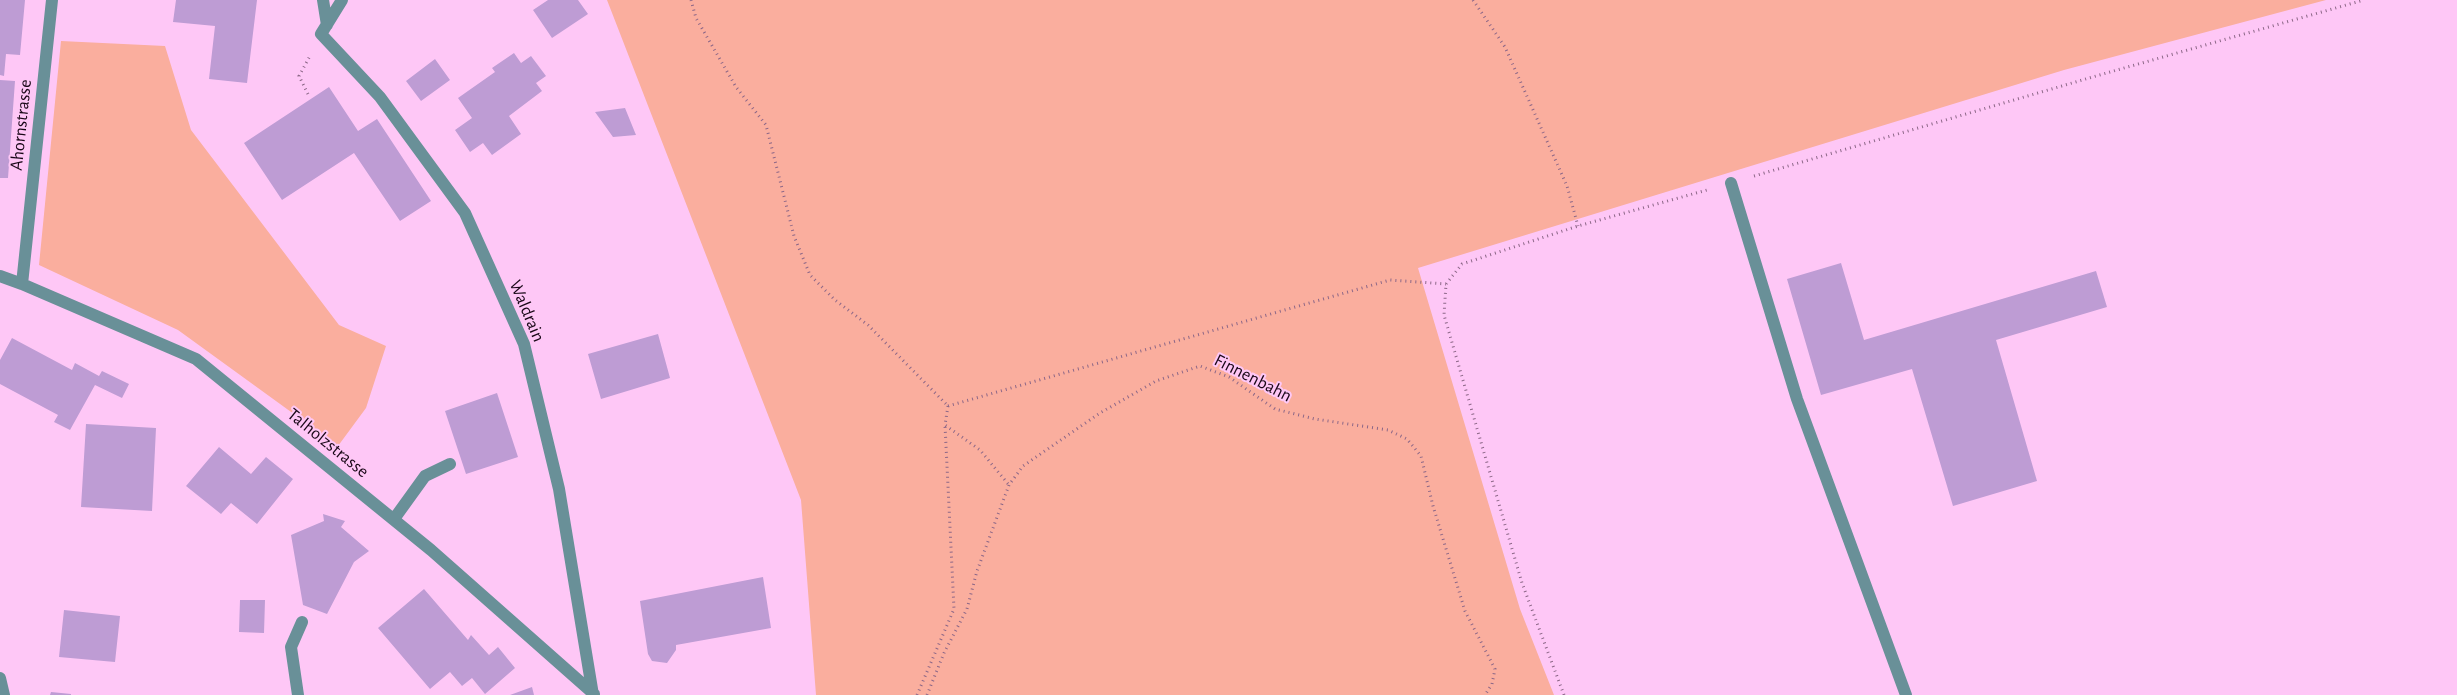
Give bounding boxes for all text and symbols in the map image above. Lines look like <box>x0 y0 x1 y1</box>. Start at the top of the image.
street label: Ahornstrasse <box>5 78 37 172</box>
street label: Waldrain <box>504 277 550 345</box>
street label: Finnenbahn <box>1211 349 1295 407</box>
street label: Talholzstrasse <box>283 404 373 482</box>

